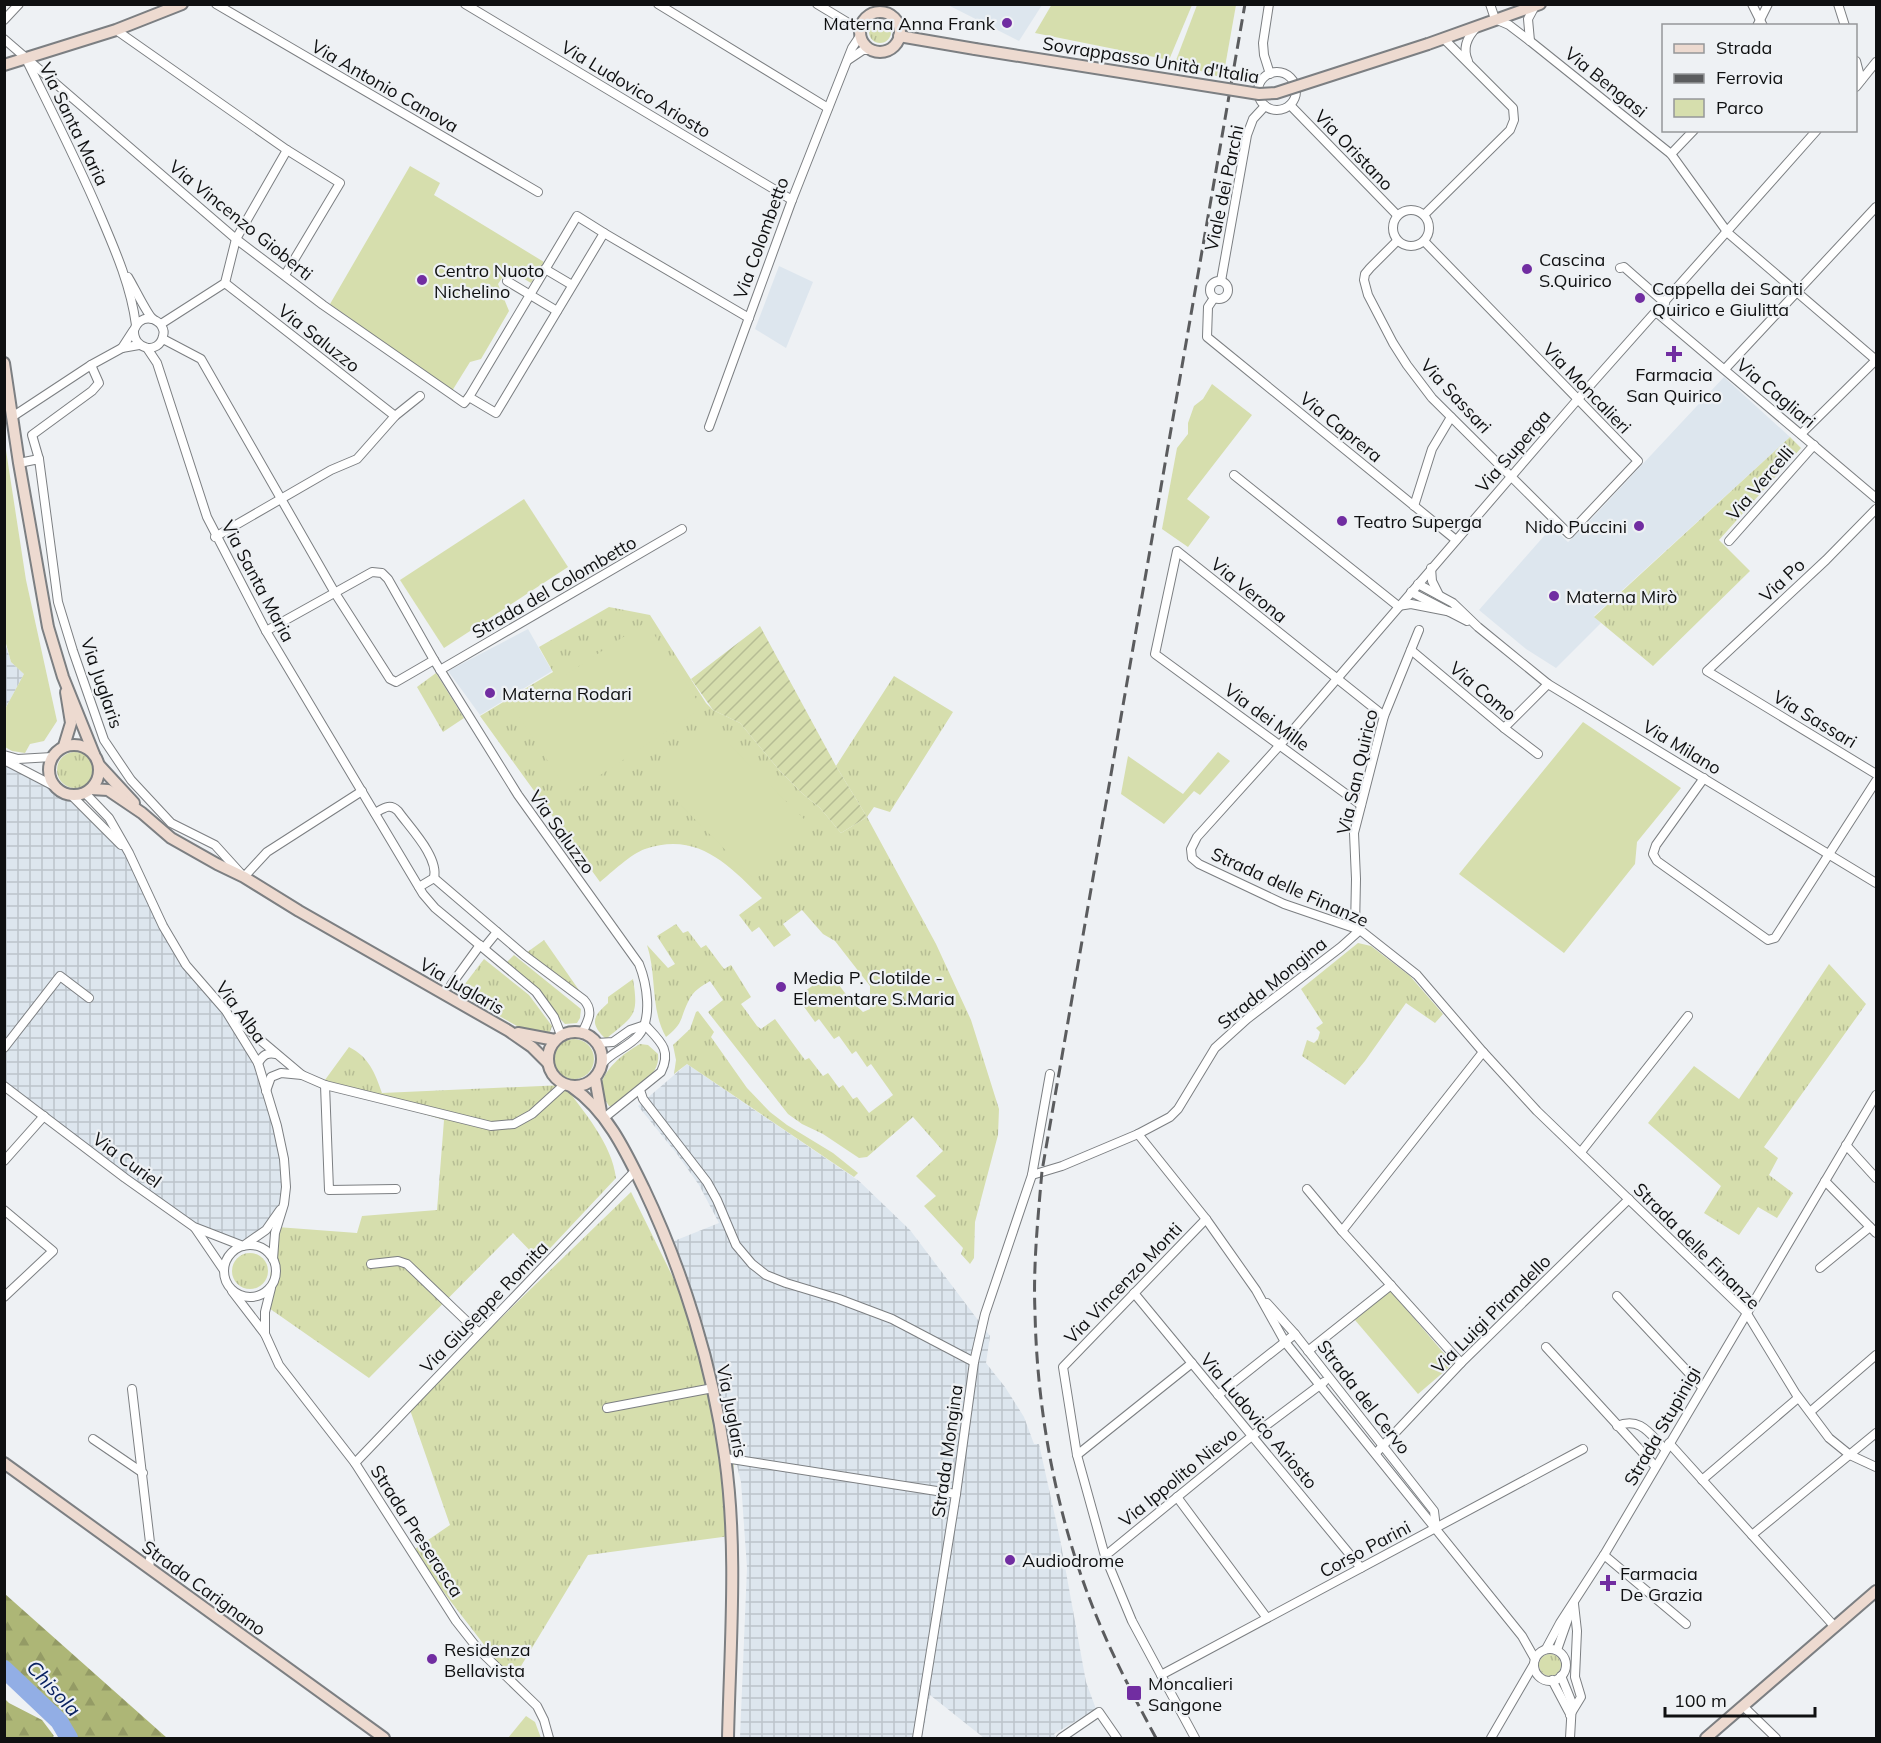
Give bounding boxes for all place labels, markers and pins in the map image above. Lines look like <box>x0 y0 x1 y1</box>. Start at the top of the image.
place label: Materna Anna Frank <box>823 12 996 35</box>
marker: Materna Anna Frank <box>1000 16 1014 30</box>
place label: Cascina S.Quirico <box>1539 248 1612 292</box>
place label: Centro Nuoto Nichelino <box>434 259 544 303</box>
marker: Cascina S.Quirico <box>1520 262 1534 276</box>
marker: Centro Nuoto Nichelino <box>415 273 429 287</box>
place label: Cappella dei Santi Quirico e Giulitta <box>1652 277 1803 321</box>
marker: Cappella dei Santi Quirico e Giulitta <box>1633 291 1647 305</box>
marker: Farmacia San Quirico <box>1667 347 1681 361</box>
place label: Farmacia San Quirico <box>1626 363 1722 407</box>
place label: Teatro Superga <box>1354 510 1482 533</box>
marker: Teatro Superga <box>1335 514 1349 528</box>
place label: Nido Puccini <box>1525 515 1627 538</box>
marker: Nido Puccini <box>1632 519 1646 533</box>
place label: Materna Mirò <box>1566 585 1677 608</box>
marker: Materna Mirò <box>1547 589 1561 603</box>
place label: Materna Rodari <box>502 682 632 705</box>
marker: Materna Rodari <box>483 686 497 700</box>
place label: Media P. Clotilde - Elementare S.Maria <box>793 966 955 1010</box>
marker: Media P. Clotilde - Elementare S.Maria <box>774 980 788 994</box>
place label: Audiodrome <box>1022 1549 1124 1572</box>
marker: Audiodrome <box>1003 1553 1017 1567</box>
place label: Farmacia De Grazia <box>1620 1562 1703 1606</box>
marker: Farmacia De Grazia <box>1601 1576 1615 1590</box>
place label: Residenza Bellavista <box>444 1638 530 1682</box>
marker: Residenza Bellavista <box>425 1652 439 1666</box>
place label: Moncalieri Sangone <box>1148 1672 1233 1716</box>
marker: Moncalieri Sangone <box>1125 1684 1143 1702</box>

